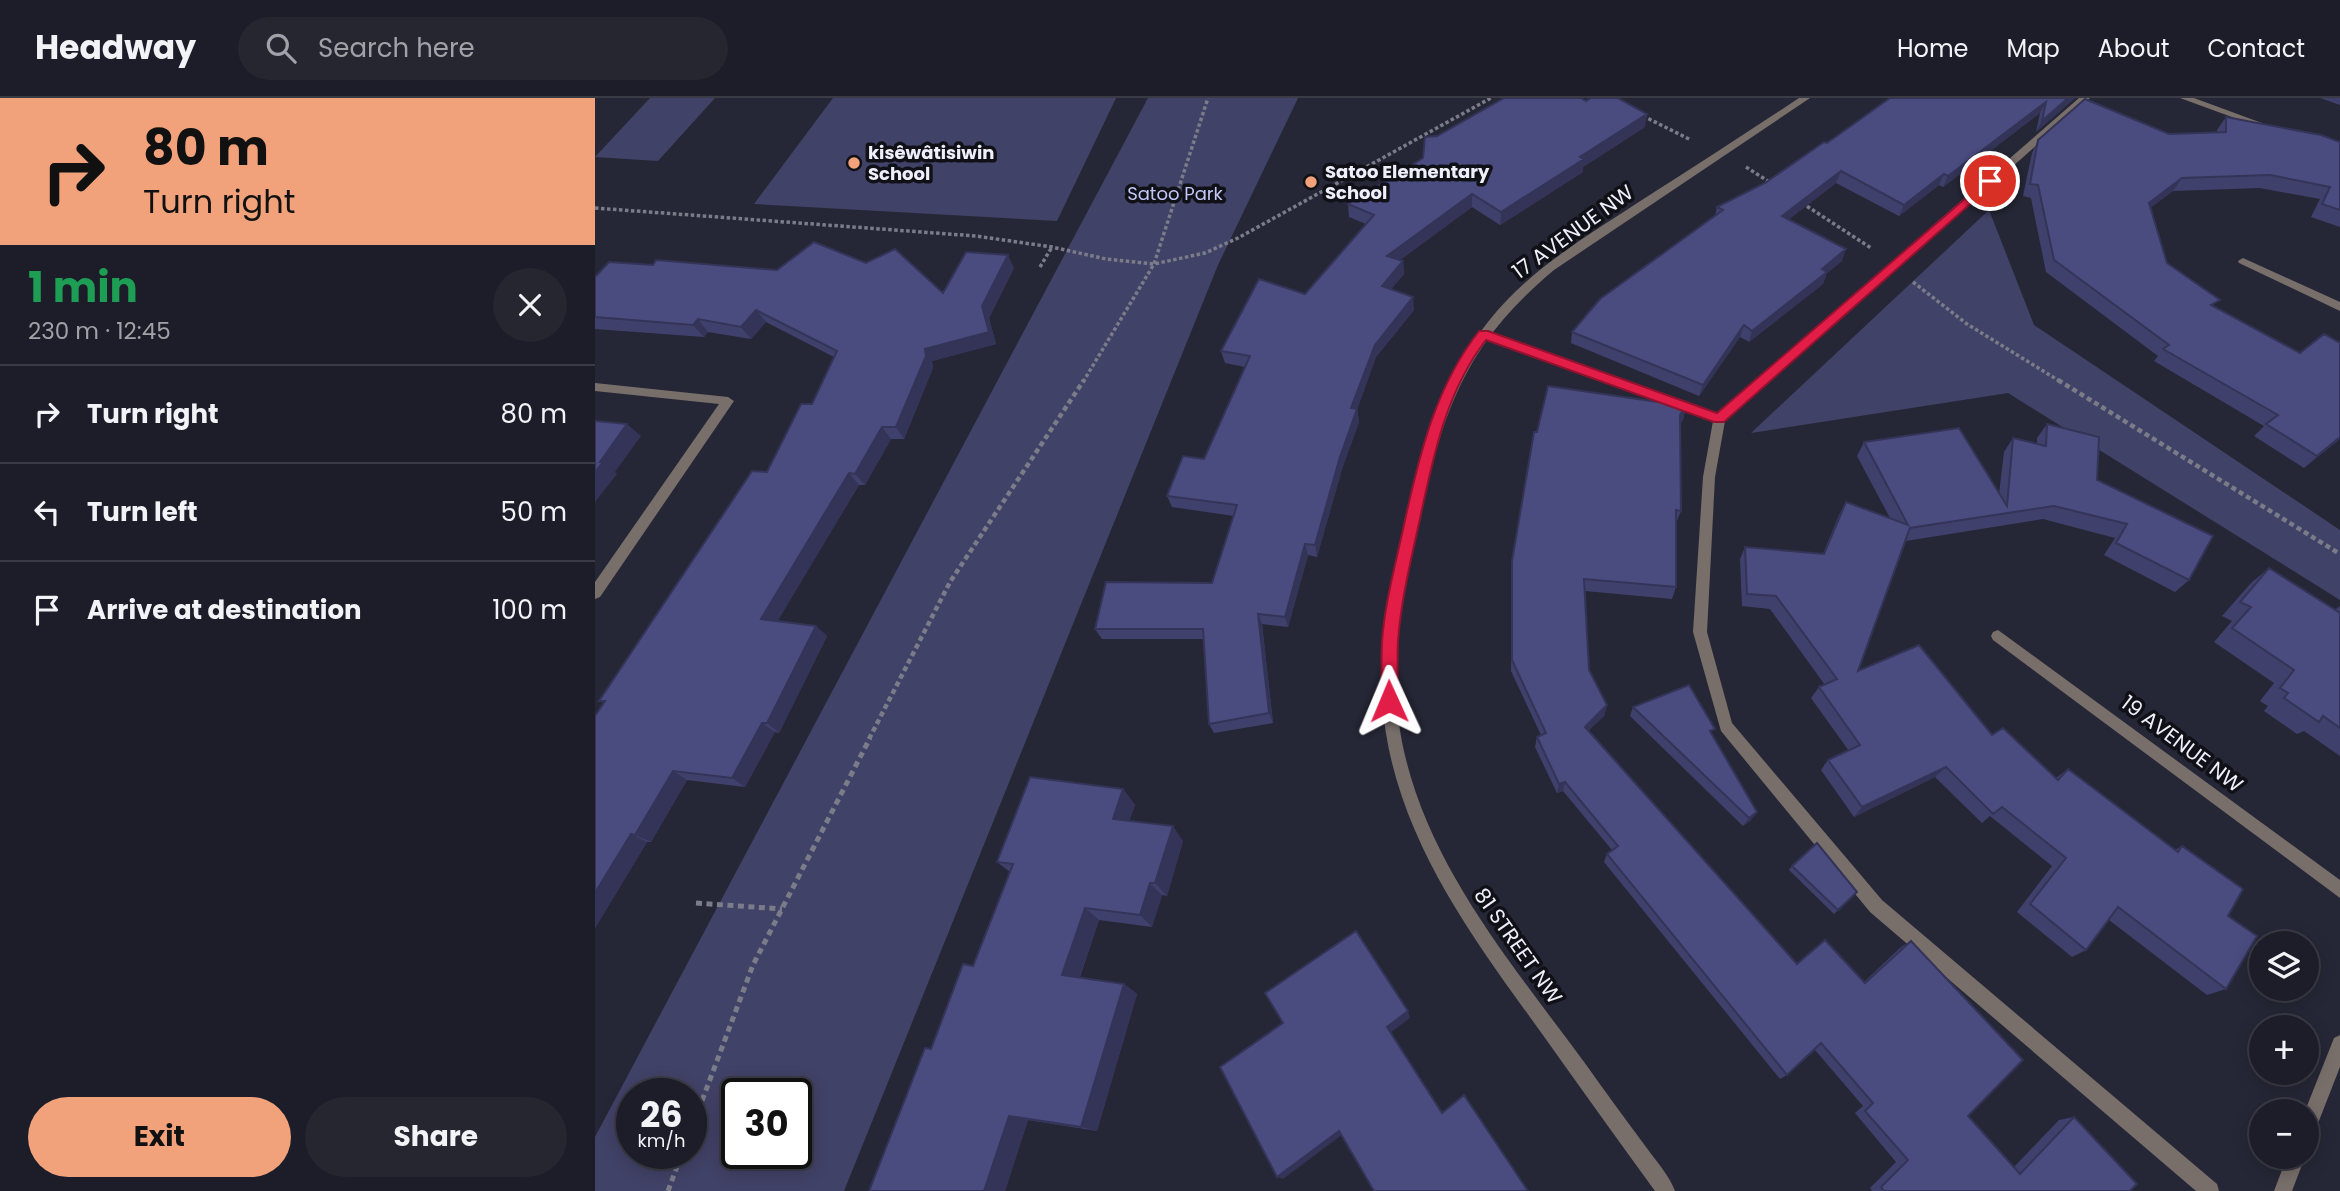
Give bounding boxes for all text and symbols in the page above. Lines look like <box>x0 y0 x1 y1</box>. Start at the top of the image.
search box <box>238 17 728 80</box>
text: Headway <box>35 24 196 71</box>
icon: search <box>262 29 300 67</box>
text: Search here <box>318 30 475 66</box>
text: Home <box>1897 32 1969 65</box>
text: Map <box>2007 32 2060 65</box>
text: About <box>2098 32 2169 65</box>
text: Contact <box>2207 32 2305 65</box>
text: 80 m <box>143 114 269 182</box>
icon: right <box>28 126 119 217</box>
place label: kisêwâtisiwin School <box>868 140 994 186</box>
pin <box>1960 151 2020 211</box>
marker: kisêwâtisiwin School <box>846 155 862 171</box>
place label: Satoo Elementary School <box>1325 159 1490 205</box>
icon: arrive <box>1971 162 2009 200</box>
marker: Satoo Elementary School <box>1303 174 1319 190</box>
street label: 17 AVENUE NW <box>1506 177 1640 285</box>
text: Turn right <box>143 179 295 224</box>
park label: Satoo Park <box>1127 181 1224 206</box>
text: 1 min <box>28 258 138 317</box>
button: close <box>493 268 567 342</box>
text: 230 m · 12:45 <box>28 315 171 347</box>
icon: right <box>28 395 66 433</box>
text: Turn right <box>87 396 219 432</box>
text: 80 m <box>501 396 567 432</box>
icon: left <box>28 493 66 531</box>
text: Turn left <box>87 494 198 530</box>
text: 50 m <box>501 494 567 530</box>
icon: arrive <box>28 591 66 629</box>
text: Arrive at destination <box>87 592 362 628</box>
text: 100 m <box>492 592 567 628</box>
position arrow <box>1352 664 1426 738</box>
street label: 19 AVENUE NW <box>2116 688 2249 799</box>
street label: 81 STREET NW <box>1468 882 1570 1010</box>
map controls <box>2249 931 2319 1169</box>
button: layers <box>2249 931 2319 1001</box>
button: + <box>2249 1015 2319 1085</box>
speed limit sign: 30 <box>721 1078 812 1169</box>
text: 26 <box>640 1090 683 1139</box>
button: Exit <box>28 1097 291 1177</box>
button: Share <box>305 1097 567 1177</box>
button: − <box>2249 1099 2319 1169</box>
text: km/h <box>638 1128 685 1153</box>

